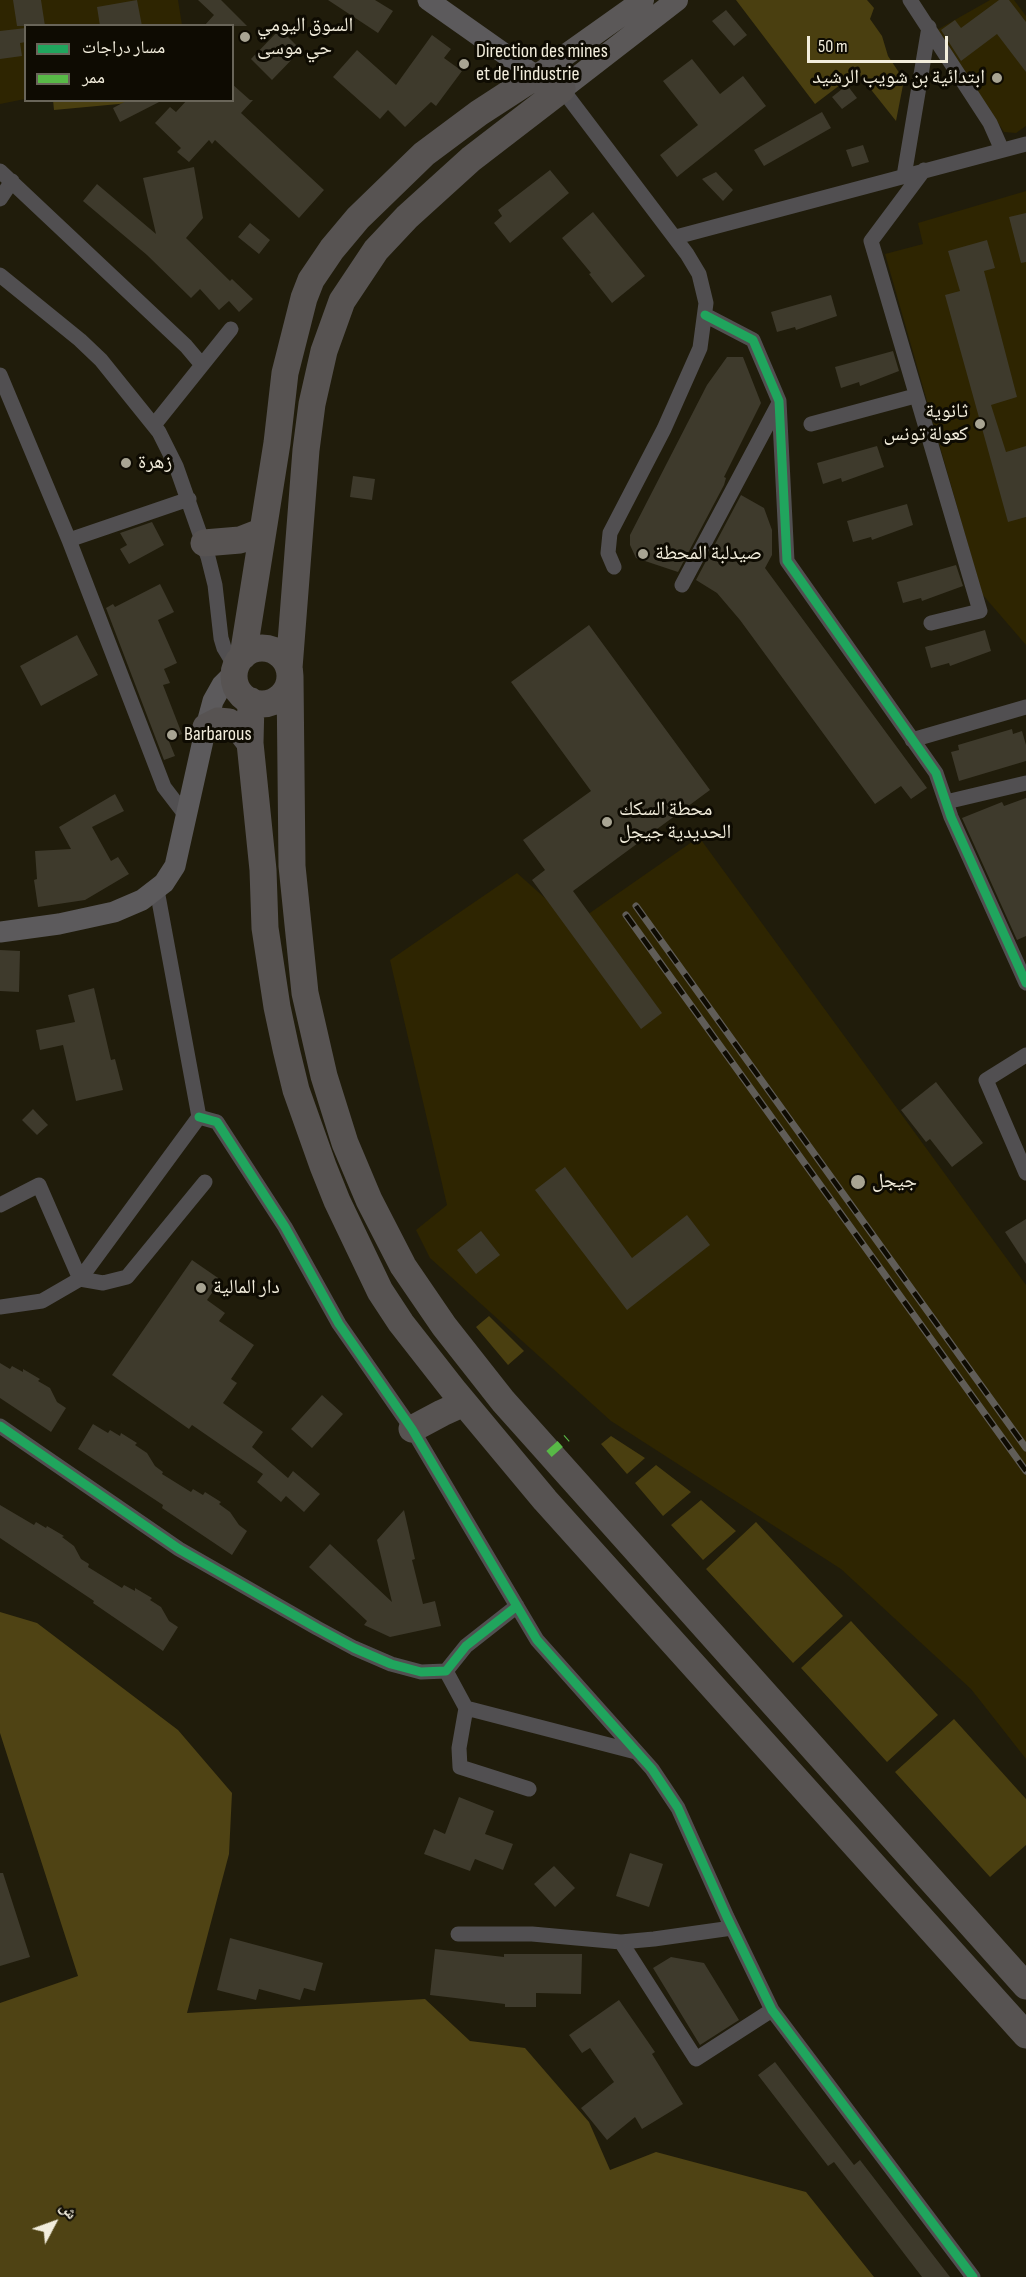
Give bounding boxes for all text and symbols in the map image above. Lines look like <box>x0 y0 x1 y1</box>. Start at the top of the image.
place label: السوق اليومي حي موسى <box>257 14 353 61</box>
legend <box>24 24 234 102</box>
scale bar <box>810 24 951 62</box>
marker: السوق اليومي حي موسى <box>238 30 252 44</box>
text: 50 m <box>818 36 848 57</box>
text: مسار دراجات <box>82 37 165 58</box>
place label: Direction des mines et de l'industrie <box>476 40 608 87</box>
marker: Direction des mines et de l'industrie <box>457 57 471 71</box>
place label: ابتدائية بن شويب الرشيد <box>812 66 985 90</box>
text: ممر <box>82 67 105 88</box>
marker: ابتدائية بن شويب الرشيد <box>990 71 1004 85</box>
place label: ثانوية كعولة تونس <box>884 400 968 447</box>
marker: ثانوية كعولة تونس <box>973 417 987 431</box>
place label: زهرة <box>138 451 172 475</box>
marker: زهرة <box>119 456 133 470</box>
place label: صيدلبة المحطة <box>655 542 762 566</box>
marker: صيدلبة المحطة <box>636 547 650 561</box>
place label: Barbarous <box>184 723 252 747</box>
marker: Barbarous <box>165 728 179 742</box>
place label: محطة السكك الحديدية جيجل <box>619 798 731 845</box>
marker: محطة السكك الحديدية جيجل <box>600 815 614 829</box>
place label: جيجل <box>872 1170 917 1194</box>
marker: جيجل <box>849 1173 867 1191</box>
place label: دار المالية <box>213 1276 280 1300</box>
marker: دار المالية <box>194 1281 208 1295</box>
north arrow <box>24 2193 84 2253</box>
text: ش <box>55 2198 81 2223</box>

